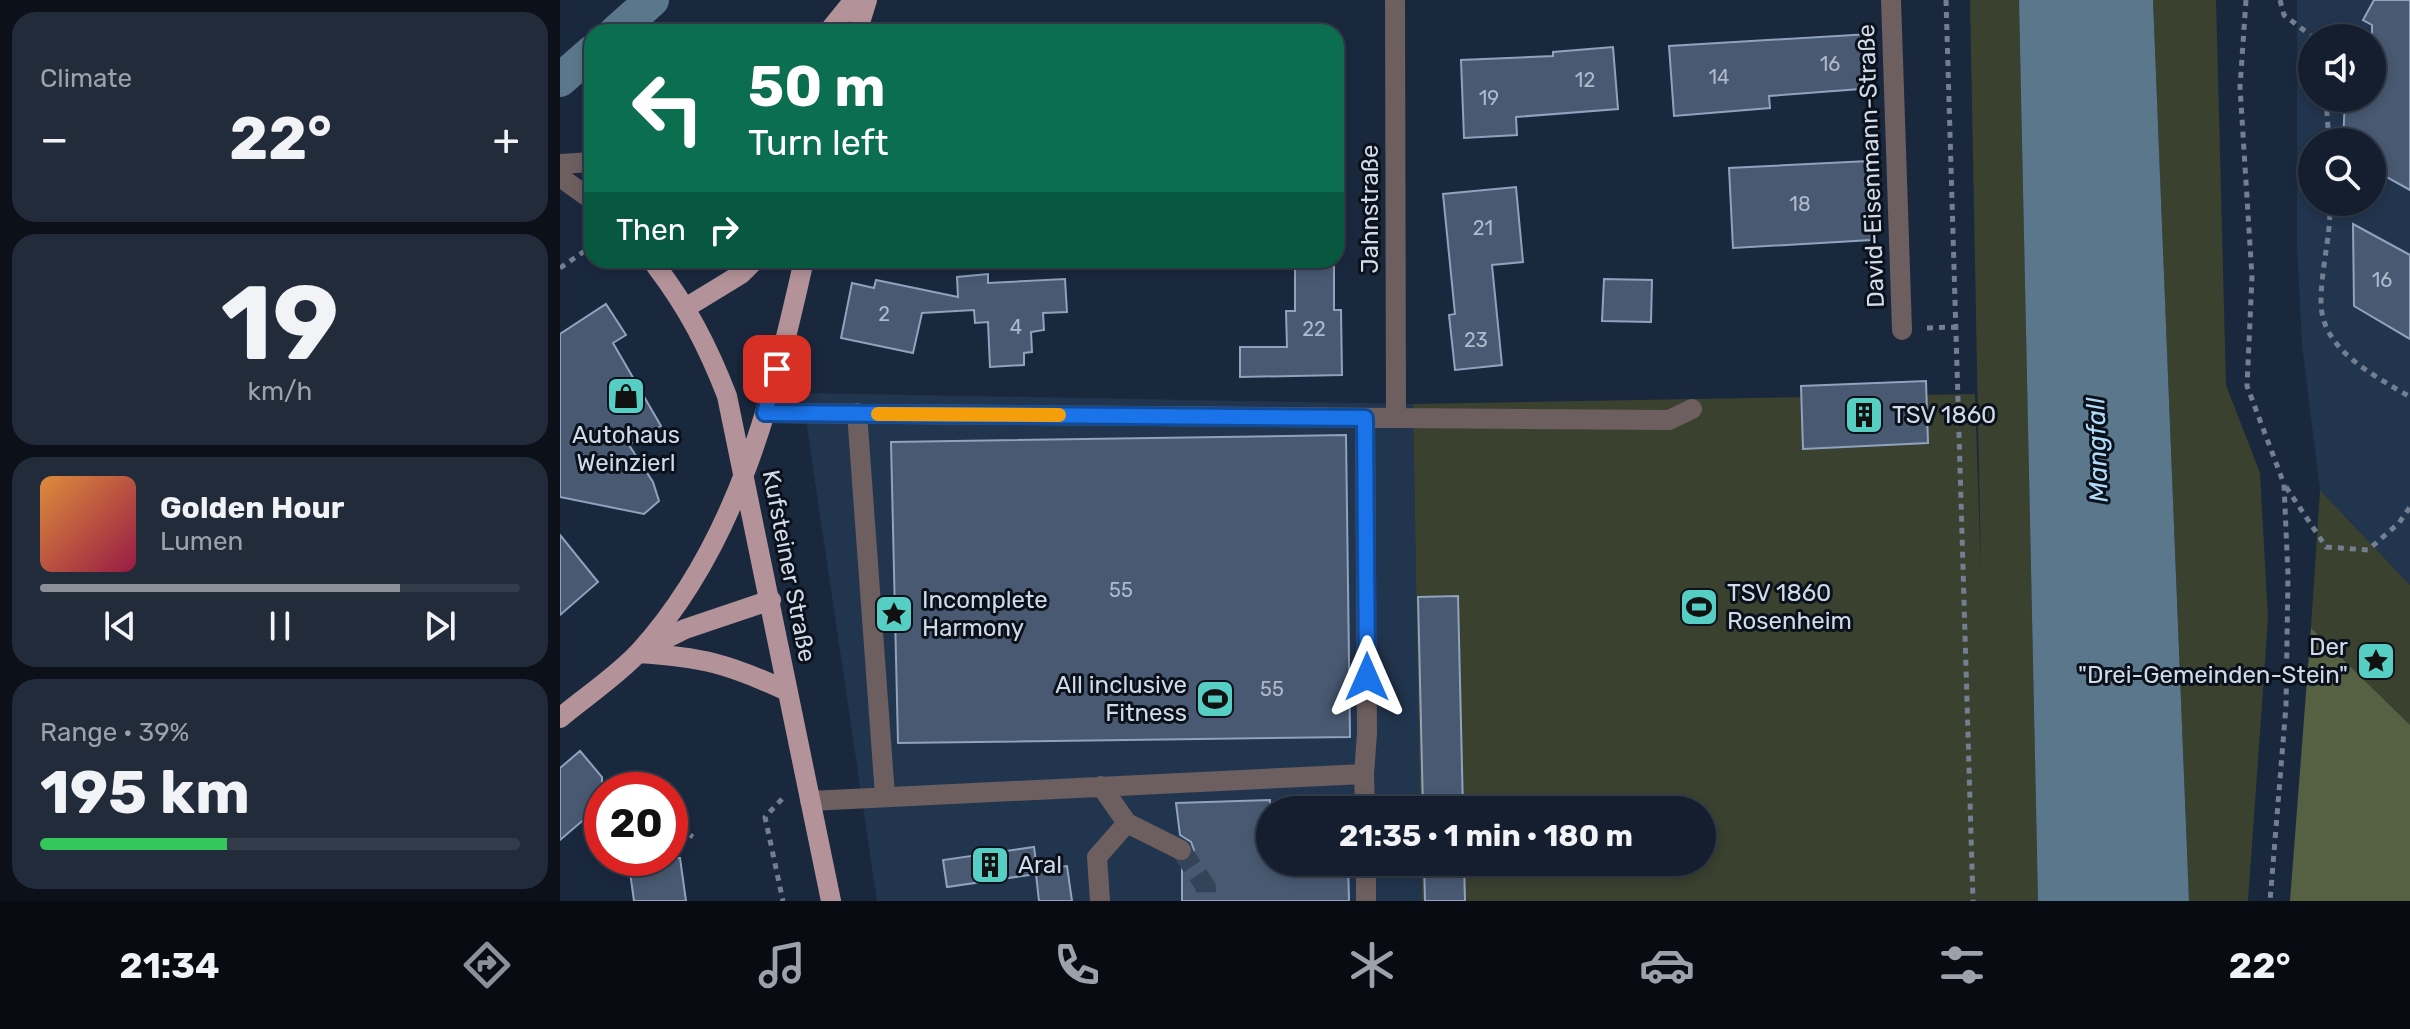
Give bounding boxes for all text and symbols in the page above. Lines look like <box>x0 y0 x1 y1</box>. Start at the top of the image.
street label: David-Eisenmann-Straße <box>1852 24 1890 308</box>
map controls <box>2298 24 2386 216</box>
button: sound <box>2298 24 2386 112</box>
house number: 16 <box>1820 52 1840 76</box>
text: 50 m <box>748 54 885 120</box>
icon: left <box>616 56 720 160</box>
text: Climate <box>40 63 132 94</box>
house number: 14 <box>1709 65 1729 89</box>
house number: 12 <box>1575 68 1595 92</box>
house number: 19 <box>1479 86 1499 110</box>
text: 22° <box>229 103 332 174</box>
text: − <box>40 113 69 165</box>
text: + <box>493 113 520 165</box>
text: Turn left <box>748 121 889 164</box>
button: search <box>2298 128 2386 216</box>
street label: Jahnstraße <box>1356 145 1384 273</box>
house number: 18 <box>1789 192 1811 216</box>
icon: right <box>702 208 746 252</box>
text: Then <box>616 212 686 248</box>
house number: 21 <box>1473 216 1493 240</box>
text: 19 <box>221 262 339 385</box>
house number: 16 <box>2372 268 2392 292</box>
house number: 2 <box>878 302 890 326</box>
house number: 4 <box>1010 315 1022 339</box>
house number: 22 <box>1302 317 1326 341</box>
house number: 23 <box>1464 328 1488 352</box>
pin <box>743 335 811 403</box>
icon: arrive <box>755 347 799 391</box>
shop icon: Autohaus Weinzierl <box>605 375 647 417</box>
text: km/h <box>248 376 312 407</box>
building icon: TSV 1860 <box>1843 394 1885 436</box>
water label: Mangfall <box>2080 396 2115 503</box>
place label: TSV 1860 <box>1892 401 1996 429</box>
place label: Autohaus Weinzierl <box>572 421 680 477</box>
street label: Kufsteiner Straße <box>757 468 821 664</box>
text: Golden Hour <box>160 490 344 526</box>
text: Lumen <box>160 526 243 557</box>
house number: 55 <box>1109 578 1133 602</box>
place label: TSV 1860 Rosenheim <box>1727 579 1852 635</box>
place label: Incomplete Harmony <box>922 586 1048 642</box>
sports icon: TSV 1860 Rosenheim <box>1678 586 1720 628</box>
place icon: Incomplete Harmony <box>873 593 915 635</box>
icon: previous <box>98 604 142 648</box>
icon: pause <box>258 604 302 648</box>
icon: next <box>418 604 462 648</box>
place label: Der "Drei-Gemeinden-Stein" <box>2078 633 2348 689</box>
position arrow <box>1325 635 1409 719</box>
place icon: Der "Drei-Gemeinden-Stein" <box>2355 640 2397 682</box>
place label: All inclusive Fitness <box>1055 671 1187 727</box>
house number: 55 <box>1260 677 1284 701</box>
sports icon: All inclusive Fitness <box>1194 678 1236 720</box>
text: Range · 39% <box>40 717 189 748</box>
text: 195 km <box>40 757 250 828</box>
speed limit sign: 20 <box>584 772 688 876</box>
text: 21:35 · 1 min · 180 m <box>1339 818 1633 854</box>
building icon: Aral <box>969 844 1011 886</box>
place label: Aral <box>1018 851 1062 879</box>
icon: directions <box>459 937 515 993</box>
icon: music <box>754 937 810 993</box>
icon: phone <box>1049 937 1105 993</box>
icon: climate <box>1344 937 1400 993</box>
icon: car <box>1639 937 1695 993</box>
icon: filters <box>1934 937 1990 993</box>
text: 21:34 <box>120 944 220 987</box>
text: 22° <box>2229 944 2290 987</box>

